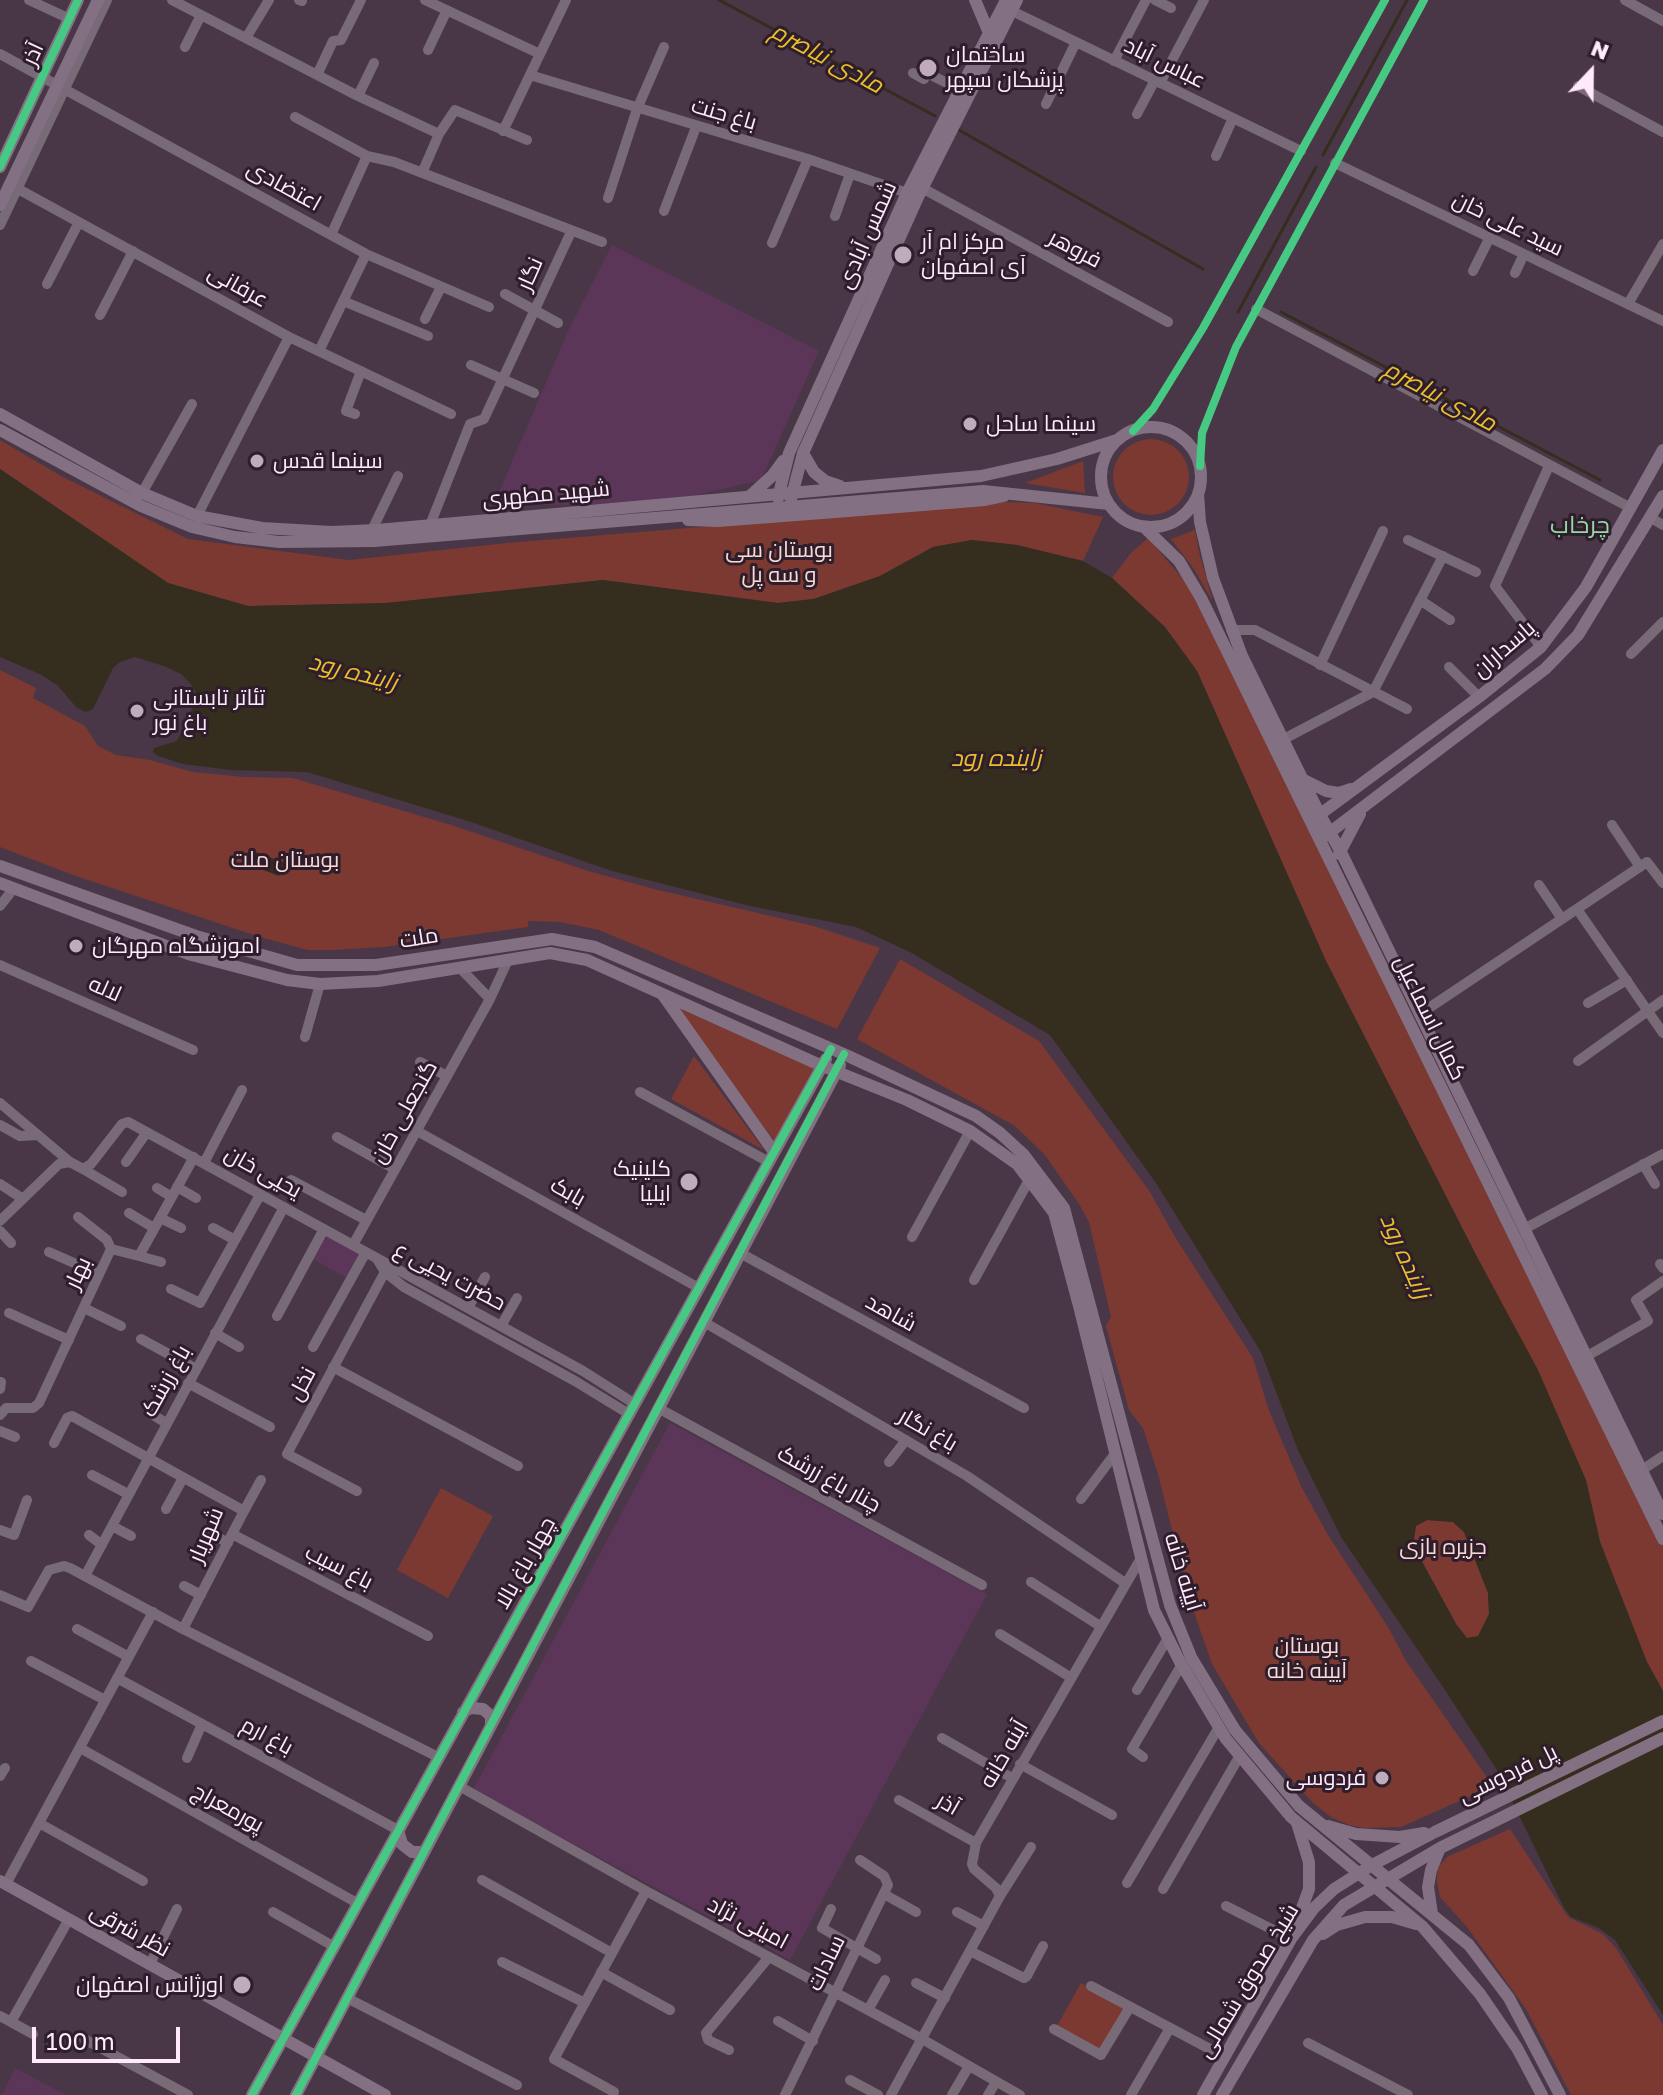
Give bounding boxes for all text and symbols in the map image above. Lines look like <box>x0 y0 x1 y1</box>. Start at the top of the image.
water label: مادی نیاصرم <box>766 16 888 100</box>
street label: عباس آباد <box>1120 32 1210 94</box>
north arrow <box>1551 32 1631 112</box>
text: N <box>1587 34 1613 65</box>
street label: آذر <box>16 38 50 70</box>
place label: ساختمان پزشکان سپهر <box>946 42 1064 94</box>
marker: ساختمان پزشکان سپهر <box>917 57 939 79</box>
street label: باغ جنت <box>688 92 760 136</box>
street label: اعتضادی <box>242 155 326 217</box>
street label: شمس آبادی <box>832 177 902 293</box>
street label: سید علی خان <box>1448 186 1568 262</box>
street label: فروهر <box>1044 224 1106 274</box>
place label: مرکز ام آر آی اصفهان <box>921 229 1026 280</box>
marker: مرکز ام آر آی اصفهان <box>892 244 914 266</box>
street label: نگار <box>511 253 549 295</box>
street label: عرفانی <box>203 259 273 313</box>
water label: مادی نیاصرم <box>1379 354 1501 438</box>
place label: سینما ساحل <box>986 411 1096 437</box>
marker: سینما ساحل <box>961 415 979 433</box>
place label: سینما قدس <box>273 448 383 474</box>
marker: سینما قدس <box>248 452 266 470</box>
street label: شهید مطهری <box>481 475 611 513</box>
district label: چرخاب <box>1550 511 1610 539</box>
park label: بوستان سی و سه پل <box>725 537 833 588</box>
street label: پاسداران <box>1467 615 1541 683</box>
water label: زاینده رود <box>306 647 400 697</box>
place label: تئاتر تابستانی باغ نور <box>153 685 265 736</box>
marker: تئاتر تابستانی باغ نور <box>128 702 146 720</box>
water label: زاینده رود <box>951 744 1041 772</box>
park label: بوستان ملت <box>231 847 339 873</box>
street label: ملت <box>398 922 440 954</box>
place label: اموزشگاه مهرگان <box>92 933 260 959</box>
marker: اموزشگاه مهرگان <box>67 937 85 955</box>
street label: کمال اسماعیل <box>1388 951 1472 1085</box>
street label: لاله <box>85 970 125 1008</box>
street label: گنجعلی خان <box>365 1056 443 1168</box>
street label: یحیی خان <box>220 1140 306 1204</box>
place label: کلینیک ایلیا <box>613 1156 671 1208</box>
marker: کلینیک ایلیا <box>678 1171 700 1193</box>
street label: بابک <box>546 1172 590 1212</box>
water label: زاینده رود <box>1374 1209 1436 1303</box>
street label: حضرت یحیی ع <box>390 1236 510 1316</box>
street label: بهار <box>59 1253 97 1293</box>
street label: شاهد <box>861 1288 921 1338</box>
street label: باغ زرشک <box>136 1341 196 1421</box>
street label: نخل <box>282 1363 322 1405</box>
street label: باغ نگار <box>894 1403 962 1457</box>
street label: چنار باغ زرشک <box>773 1440 885 1518</box>
street label: شهریار <box>183 1503 229 1567</box>
street label: چهار باغ بالا <box>489 1512 561 1614</box>
street label: آیینه خانه <box>1159 1530 1207 1614</box>
park label: جزیره بازی <box>1399 1534 1487 1560</box>
street label: باغ سیب <box>301 1539 377 1595</box>
park label: بوستان آیینه خانه <box>1267 1633 1347 1684</box>
street label: باغ ارم <box>236 1711 298 1761</box>
street label: آینه خانه <box>974 1715 1034 1793</box>
street label: پل فردوسی <box>1454 1739 1562 1809</box>
place label: فردوسی <box>1286 1765 1366 1791</box>
marker: فردوسی <box>1373 1769 1391 1787</box>
street label: پورمعراج <box>188 1778 268 1838</box>
street label: آذر <box>932 1787 964 1821</box>
street label: امینی نژاد <box>703 1891 793 1955</box>
street label: نظر شرقی <box>85 1897 175 1963</box>
street label: شیخ صدوق شمالی <box>1192 1899 1304 2063</box>
street label: سادات <box>801 1931 851 1995</box>
place label: اورژانس اصفهان <box>76 1972 224 1998</box>
marker: اورژانس اصفهان <box>231 1974 253 1996</box>
scale bar <box>36 2011 184 2061</box>
text: 100 m <box>46 2026 115 2055</box>

